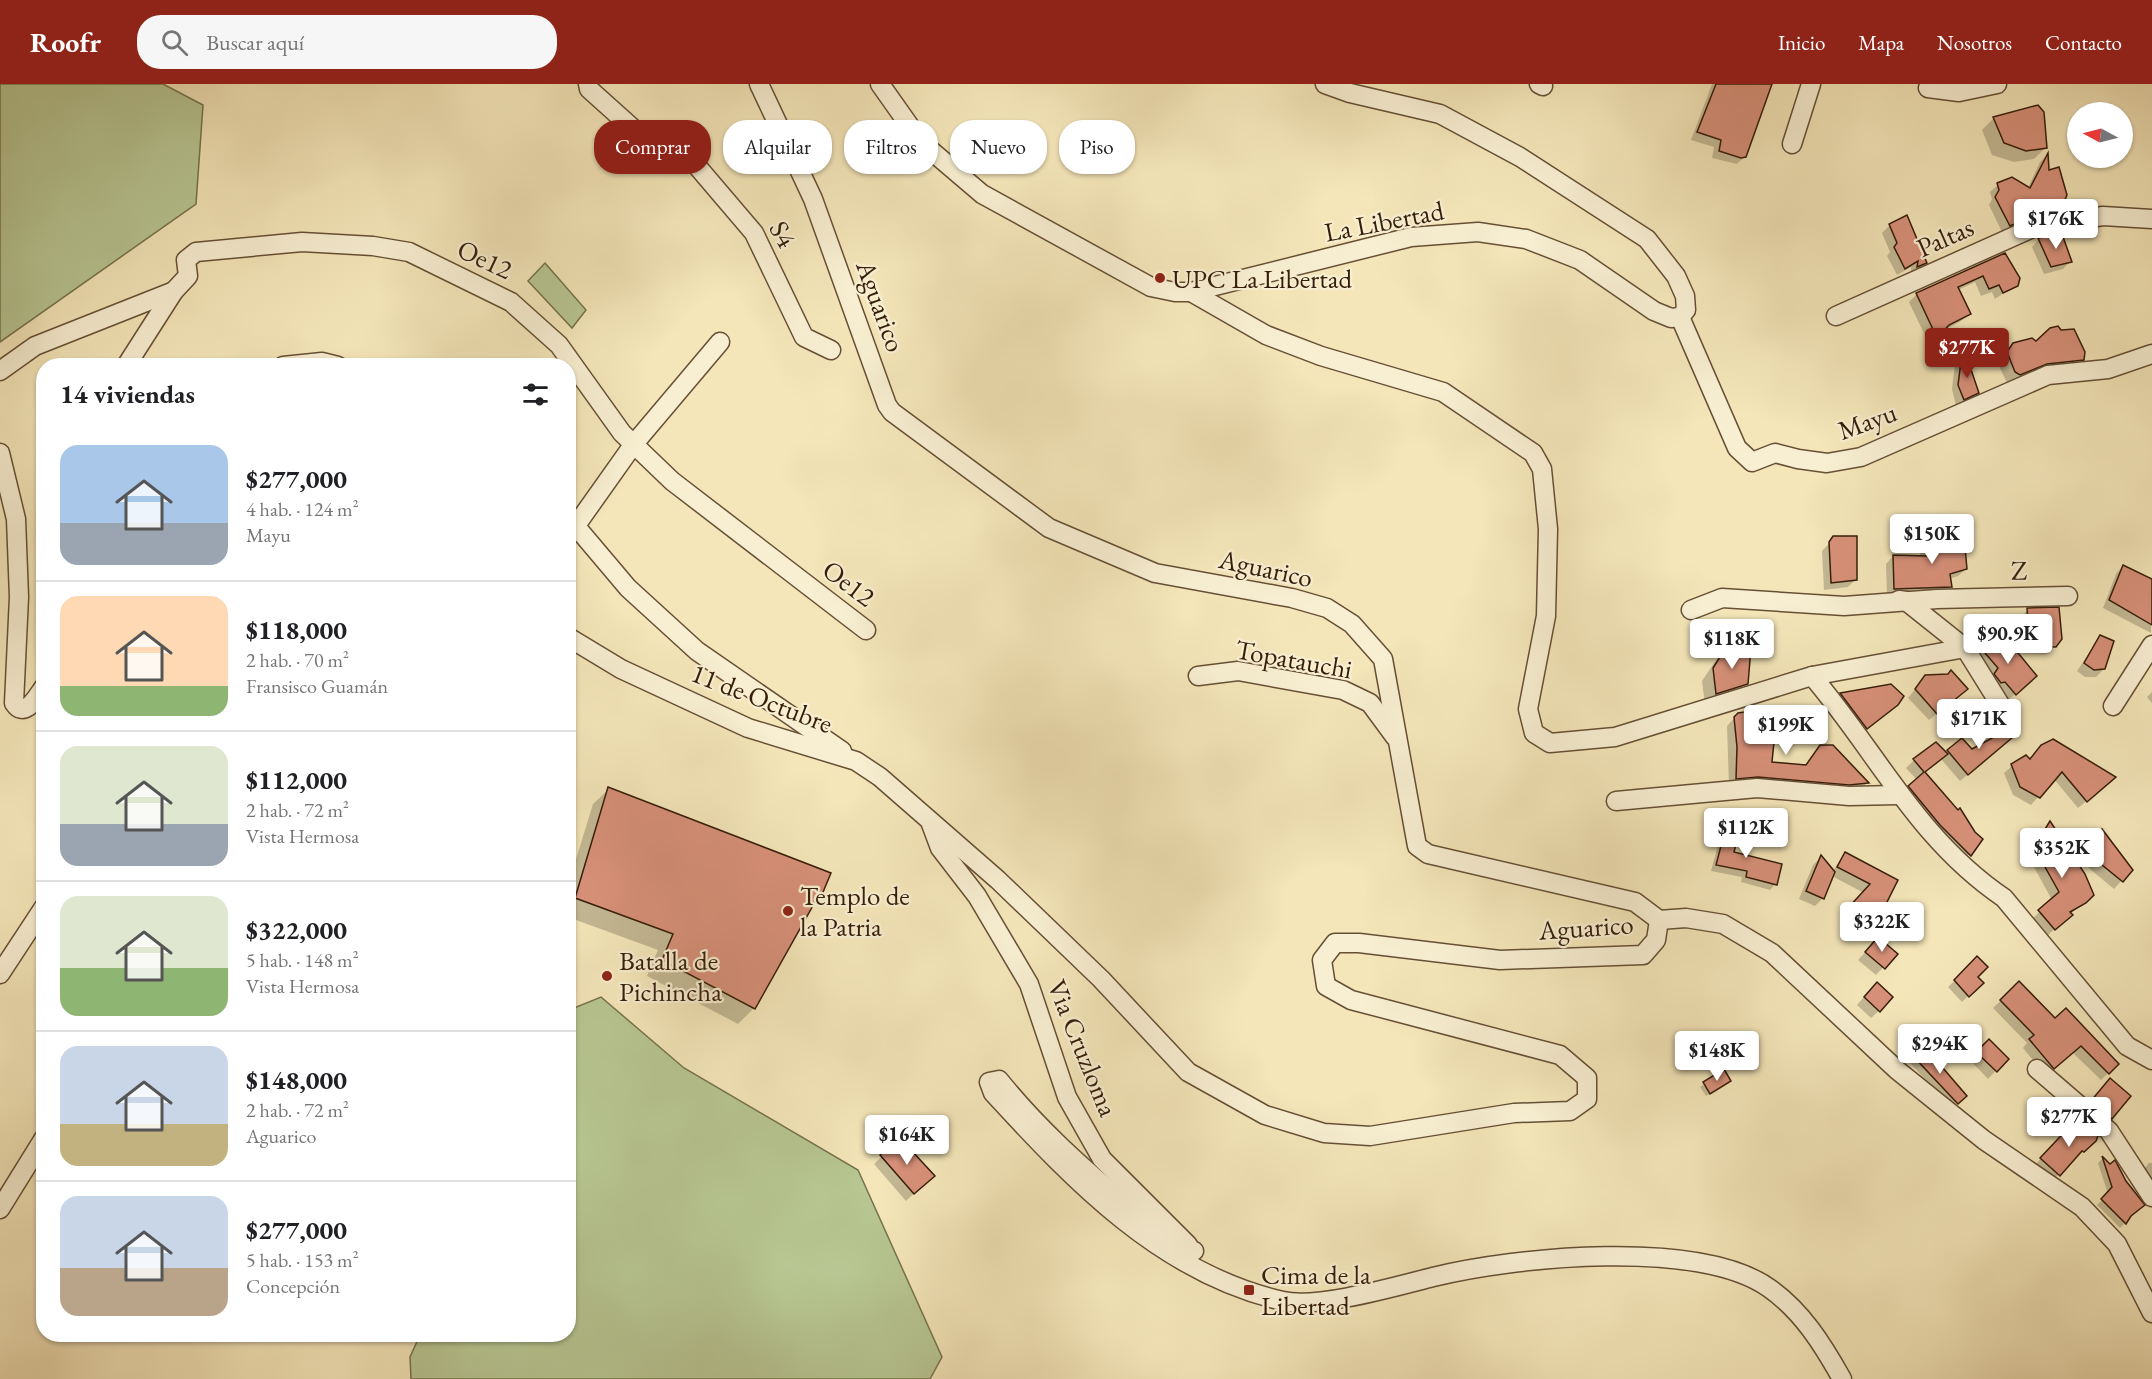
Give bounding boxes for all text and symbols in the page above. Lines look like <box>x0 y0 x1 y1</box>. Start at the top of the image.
search box <box>137 15 557 69</box>
text: Roofr <box>30 24 101 60</box>
icon: search <box>158 26 191 59</box>
text: Buscar aquí <box>206 28 304 57</box>
text: Inicio <box>1778 29 1825 56</box>
text: Mapa <box>1858 29 1904 56</box>
text: Nosotros <box>1937 29 2012 56</box>
text: Contacto <box>2045 29 2122 56</box>
north arrow <box>2067 102 2133 168</box>
map controls <box>2067 102 2133 168</box>
chip: Comprar <box>594 120 711 174</box>
chip: Alquilar <box>723 120 832 174</box>
chip: Filtros <box>844 120 938 174</box>
chip: Nuevo <box>950 120 1047 174</box>
chip: Piso <box>1059 120 1135 174</box>
street label: La Libertad <box>1321 192 1447 250</box>
pin: $176K <box>2014 199 2098 250</box>
text: $176K <box>2028 205 2084 231</box>
street label: Paltas <box>1911 209 1979 265</box>
street label: S4 <box>762 214 805 255</box>
street label: Oe12 <box>452 231 518 287</box>
street label: Aguarico <box>848 254 914 357</box>
place label: UPC La Libertad <box>1172 261 1352 296</box>
marker: UPC La Libertad <box>1153 271 1167 285</box>
pin: $277K <box>1925 328 2009 379</box>
text: $277K <box>1939 334 1995 360</box>
text: 14 viviendas <box>60 377 195 411</box>
icon: filters <box>519 378 552 411</box>
street label: Mayu <box>1833 394 1901 448</box>
text: $277,000 <box>246 462 347 496</box>
icon: home <box>108 469 180 541</box>
text: 4 hab. · 124 m² <box>246 496 359 522</box>
pin: $150K <box>1890 514 1974 565</box>
text: $150K <box>1904 520 1960 546</box>
text: Mayu <box>246 522 291 548</box>
street label: Aguarico <box>1215 541 1316 595</box>
street label: Oe12 <box>816 552 882 614</box>
street label: Z <box>2011 552 2027 588</box>
text: $118,000 <box>246 613 347 647</box>
pin: $90.9K <box>1959 614 2057 665</box>
pin: $118K <box>1690 619 1774 670</box>
icon: home <box>108 620 180 692</box>
text: $90.9K <box>1977 620 2039 646</box>
text: $118K <box>1704 625 1760 651</box>
street label: Topatauchi <box>1233 632 1355 687</box>
text: 2 hab. · 70 m² <box>246 647 349 673</box>
street label: 11 de Octubre <box>686 655 838 741</box>
text: Fransisco Guamán <box>246 673 388 699</box>
pin: $171K <box>1937 699 2021 750</box>
pin: $199K <box>1744 705 1828 756</box>
text: $171K <box>1951 705 2007 731</box>
text: $199K <box>1758 711 1814 737</box>
text: $112,000 <box>246 763 347 797</box>
icon: home <box>108 770 180 842</box>
text: 2 hab. · 72 m² <box>246 797 349 823</box>
pin: $112K <box>1704 808 1788 859</box>
text: $112K <box>1718 814 1774 840</box>
text: Vista Hermosa <box>246 823 359 849</box>
pin: $352K <box>2020 828 2104 879</box>
text: $352K <box>2034 834 2090 860</box>
place label: Templo de la Patria <box>800 878 910 944</box>
pin: $322K <box>1840 902 1924 953</box>
marker: Templo de la Patria <box>781 904 795 918</box>
street label: Aguarico <box>1536 906 1635 948</box>
text: $322K <box>1854 908 1910 934</box>
text: $322,000 <box>246 913 347 947</box>
icon: home <box>108 920 180 992</box>
place label: Batalla de Pichincha <box>619 943 722 1009</box>
text: 5 hab. · 148 m² <box>246 947 359 973</box>
marker: Batalla de Pichincha <box>600 969 614 983</box>
text: Vista Hermosa <box>246 973 359 999</box>
street label: Via Cruzloma <box>1040 974 1126 1122</box>
pin: $294K <box>1898 1024 1982 1075</box>
text: $294K <box>1912 1030 1968 1056</box>
pin: $148K <box>1675 1031 1759 1082</box>
text: $148K <box>1689 1037 1745 1063</box>
text: $148,000 <box>246 1063 347 1097</box>
icon: home <box>108 1070 180 1142</box>
text: 2 hab. · 72 m² <box>246 1097 349 1123</box>
pin: $277K <box>2027 1097 2111 1148</box>
text: $277K <box>2041 1103 2097 1129</box>
pin: $164K <box>865 1115 949 1166</box>
text: $164K <box>879 1121 935 1147</box>
text: Aguarico <box>246 1123 316 1149</box>
text: $277,000 <box>246 1213 347 1247</box>
icon: home <box>108 1220 180 1292</box>
text: 5 hab. · 153 m² <box>246 1247 359 1273</box>
place label: Cima de la Libertad <box>1261 1257 1371 1323</box>
text: Concepción <box>246 1273 340 1299</box>
marker: Cima de la Libertad <box>1242 1283 1256 1297</box>

